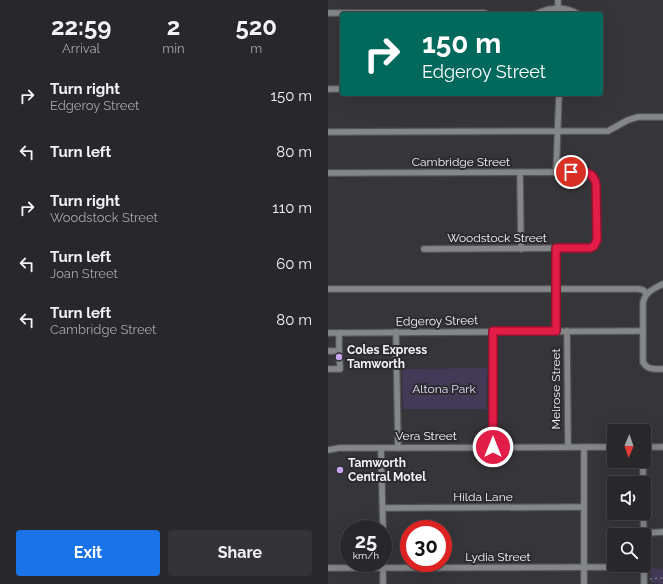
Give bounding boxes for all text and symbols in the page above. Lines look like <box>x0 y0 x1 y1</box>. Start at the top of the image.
text: 22:59 <box>51 12 111 41</box>
text: 2 <box>167 12 180 41</box>
text: 520 <box>235 12 277 41</box>
text: 150 m <box>422 27 501 60</box>
icon: right <box>356 28 408 80</box>
text: Arrival <box>62 41 100 56</box>
text: min <box>162 41 185 56</box>
text: m <box>250 41 262 56</box>
text: Edgeroy Street <box>422 61 546 82</box>
text: Turn right <box>50 80 120 98</box>
icon: right <box>16 85 38 107</box>
text: 150 m <box>271 87 312 105</box>
text: Edgeroy Street <box>50 98 139 113</box>
icon: left <box>16 141 38 163</box>
text: Turn left <box>50 143 111 161</box>
text: 80 m <box>276 143 312 161</box>
street label: Cambridge Street <box>412 155 510 169</box>
pin <box>554 155 588 189</box>
icon: arrive <box>560 161 582 183</box>
text: Turn right <box>50 192 120 210</box>
icon: right <box>16 197 38 219</box>
text: 110 m <box>272 199 312 217</box>
text: Woodstock Street <box>50 210 158 225</box>
street label: Woodstock Street <box>447 231 547 245</box>
text: Turn left <box>50 248 111 266</box>
icon: left <box>16 253 38 275</box>
text: 60 m <box>276 255 312 273</box>
text: Joan Street <box>50 266 118 281</box>
text: Turn left <box>50 304 111 322</box>
icon: left <box>16 309 38 331</box>
text: 80 m <box>276 311 312 329</box>
street label: Edgeroy Street <box>396 313 478 329</box>
text: Cambridge Street <box>50 322 156 337</box>
place label: Coles Express Tamworth <box>347 343 427 371</box>
street label: Melrose Street <box>549 348 563 430</box>
marker: Coles Express Tamworth <box>334 352 344 362</box>
park label: Altona Park <box>412 382 476 396</box>
north arrow <box>607 424 651 468</box>
map controls <box>607 424 651 572</box>
position arrow <box>472 426 514 468</box>
street label: Vera Street <box>395 429 457 443</box>
place label: Tamworth Central Motel <box>348 456 426 484</box>
marker: Tamworth Central Motel <box>335 465 345 475</box>
button: sound <box>607 476 651 520</box>
street label: Hilda Lane <box>453 490 513 504</box>
speed limit sign: 30 <box>400 520 452 572</box>
button: search <box>607 528 651 572</box>
text: 25 <box>355 529 377 553</box>
button: Exit <box>16 530 160 576</box>
button: Share <box>168 530 312 576</box>
text: km/h <box>353 550 379 561</box>
street label: Lydia Street <box>465 550 531 564</box>

